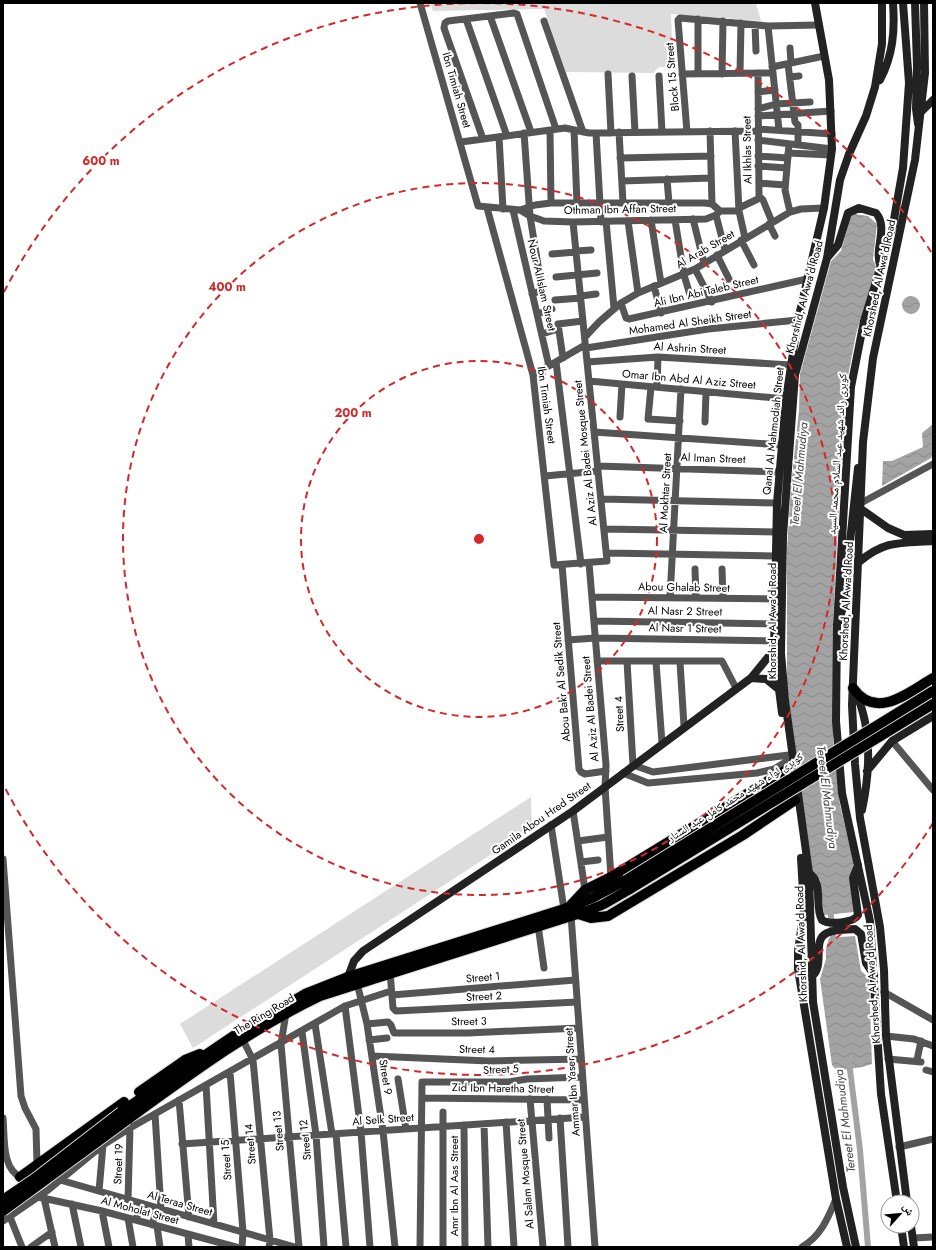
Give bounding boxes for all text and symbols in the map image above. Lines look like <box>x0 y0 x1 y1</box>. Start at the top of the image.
street label: Block 15 Street <box>661 42 683 112</box>
street label: Ibn Timiah Street <box>439 50 476 130</box>
street label: Al Ikhlas Street <box>738 115 756 184</box>
text: 600 m <box>82 152 120 170</box>
street label: Othman Ibn Affan Street <box>564 200 677 218</box>
street label: Khorshed, Al Awa'd Road <box>859 218 899 338</box>
street label: Al Arab Street <box>673 226 738 272</box>
street label: Nour Al Islam Street <box>524 238 560 333</box>
street label: Khorshid, Al Awa'd Road <box>781 239 827 355</box>
street label: Ali Ibn Abi Taleb Street <box>652 271 760 311</box>
text: 400 m <box>208 278 246 296</box>
street label: Mohamed Al Sheikh Street <box>628 305 753 339</box>
street label: Al Ashrin Street <box>653 338 727 358</box>
street label: Ibn Timiah Street <box>534 365 560 445</box>
street label: Omar Ibn Abd Al Aziz Street <box>621 365 757 393</box>
street label: Qanal Al Mahmodiah Street <box>758 366 788 496</box>
street label: كوبرى رائد شهيد عبد السلام محمد السيد <box>823 373 851 535</box>
street label: Al Aziz Al Badei Mosque Street <box>569 379 601 527</box>
text: 200 m <box>334 404 372 422</box>
water label: Tereet El Mahmudiya <box>786 421 813 527</box>
street label: Al Iman Street <box>680 449 746 467</box>
street label: Al Mokhtar Street <box>655 452 675 533</box>
centre of rings <box>472 532 486 546</box>
street label: Khorshed, Al Awa'd Road <box>835 541 857 661</box>
street label: Khorshid, Al Awa'd Road <box>764 563 780 679</box>
street label: Abou Ghalab Street <box>638 578 730 596</box>
street label: Al Nasr 2 Street <box>648 602 723 620</box>
street label: Al Nasr 1 Street <box>648 619 722 637</box>
street label: Abou Bakr Al Sedik Street <box>548 621 574 743</box>
street label: Al Aziz Al Badei Street <box>577 655 603 763</box>
street label: Street 4 <box>610 695 628 732</box>
water label: Tereet El Mahmudiya <box>812 744 842 850</box>
street label: كوبرى لواء شهيد محمد كامل عبد الستار <box>663 748 806 846</box>
street label: Gamila Abou Hred Street <box>488 777 594 858</box>
street label: Khorshid, Al Awa'd Road <box>791 886 811 1002</box>
street label: Khorshed, Al Awa'd Road <box>860 924 884 1044</box>
street label: Street 1 <box>465 968 501 986</box>
street label: Street 2 <box>466 987 502 1005</box>
street label: The Ring Road <box>231 990 297 1038</box>
street label: Street 3 <box>451 1013 487 1029</box>
street label: Ammar Ibn Yaser Street <box>560 1027 584 1137</box>
street label: Street 4 <box>459 1041 496 1057</box>
street label: Street 9 <box>375 1058 397 1096</box>
street label: Street 5 <box>483 1060 519 1078</box>
water label: Tereet El Mahmudiya <box>830 1068 860 1174</box>
street label: Zid Ibn Haretha Street <box>452 1079 555 1097</box>
street label: Al Selk Street <box>352 1109 415 1129</box>
street label: Street 13 <box>268 1110 288 1152</box>
street label: Al Salam Mosque Street <box>512 1118 538 1230</box>
street label: Street 12 <box>295 1119 315 1161</box>
street label: Street 14 <box>240 1122 260 1165</box>
street label: Amr Ibn Al Aas Street <box>446 1135 462 1236</box>
street label: Street 15 <box>217 1139 235 1181</box>
street label: Street 19 <box>109 1143 127 1185</box>
street label: Al Teraa Street <box>146 1186 215 1220</box>
street label: Al Moholat Street <box>99 1192 181 1228</box>
north arrow <box>880 1194 920 1234</box>
text: ش <box>899 1201 919 1219</box>

